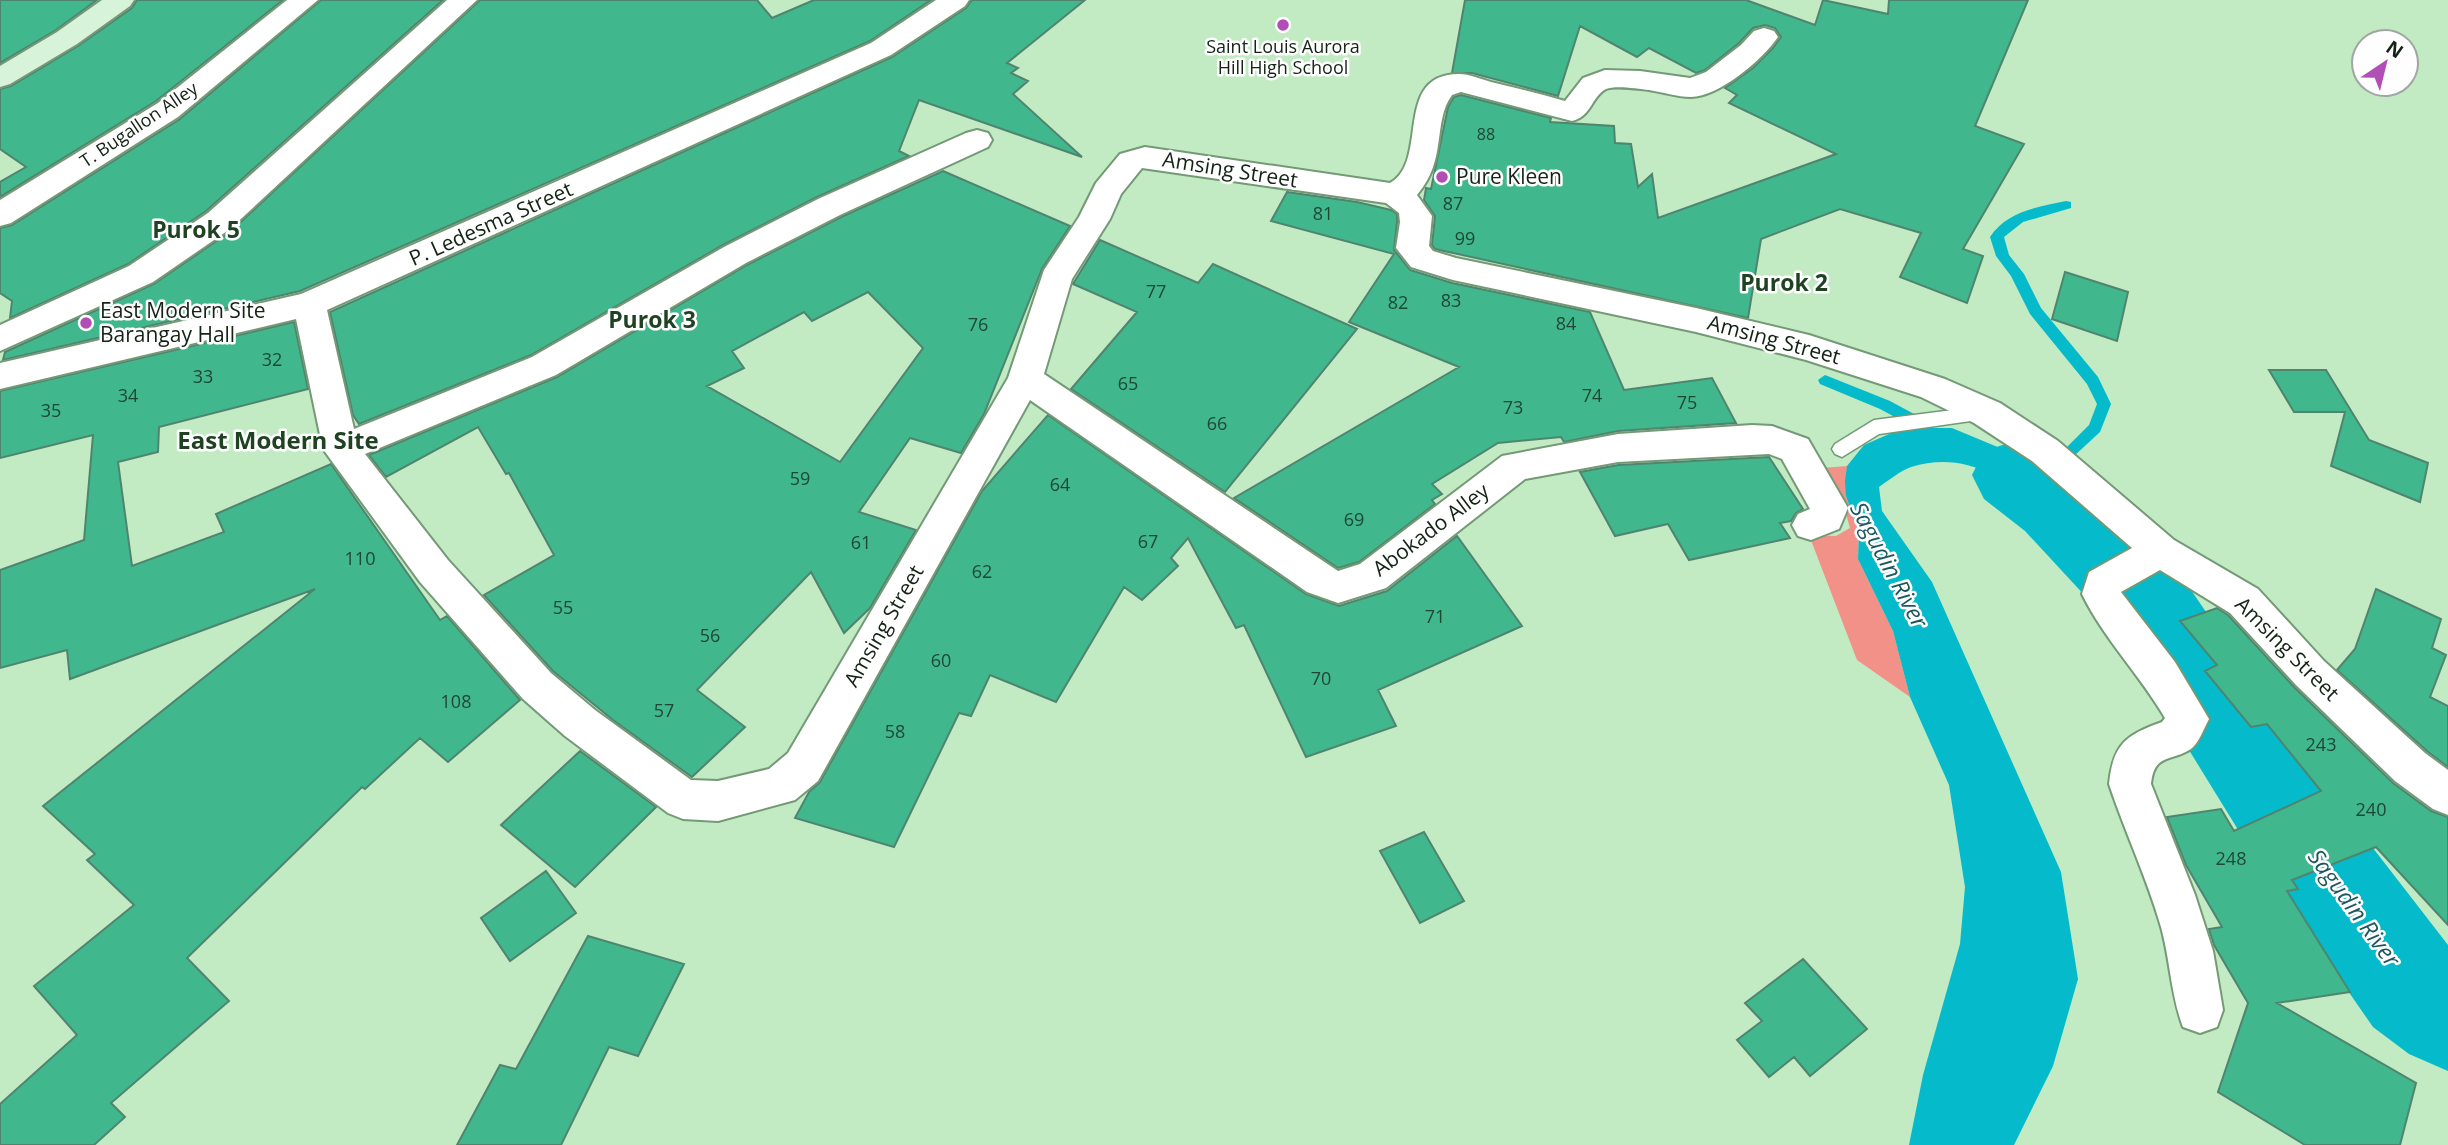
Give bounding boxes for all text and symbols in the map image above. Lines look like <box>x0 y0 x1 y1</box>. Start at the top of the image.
marker: Saint Louis Aurora Hill High School <box>1275 17 1291 33</box>
north arrow <box>2350 28 2420 98</box>
place label: Saint Louis Aurora Hill High School <box>1206 34 1360 79</box>
text: N <box>2381 34 2409 64</box>
street label: T. Bugallon Alley <box>75 75 203 172</box>
house number: 88 <box>1477 123 1495 145</box>
street label: Amsing Street <box>1161 145 1300 194</box>
place label: Pure Kleen <box>1456 162 1562 190</box>
marker: Pure Kleen <box>1434 169 1450 185</box>
street label: P. Ledesma Street <box>404 174 577 272</box>
house number: 87 <box>1443 191 1463 215</box>
house number: 81 <box>1313 201 1333 225</box>
district label: Purok 5 <box>152 213 240 245</box>
house number: 99 <box>1455 226 1475 250</box>
district label: Purok 2 <box>1740 266 1828 298</box>
house number: 77 <box>1146 279 1166 303</box>
house number: 83 <box>1441 288 1461 312</box>
house number: 82 <box>1388 290 1408 314</box>
place label: East Modern Site Barangay Hall <box>100 296 265 348</box>
district label: Purok 3 <box>608 303 696 335</box>
street label: Amsing Street <box>1705 308 1844 370</box>
house number: 84 <box>1556 311 1576 335</box>
house number: 76 <box>968 312 988 336</box>
marker: East Modern Site Barangay Hall <box>78 315 94 331</box>
house number: 32 <box>262 347 282 371</box>
house number: 33 <box>193 364 213 388</box>
house number: 65 <box>1118 371 1138 395</box>
house number: 34 <box>118 383 138 407</box>
house number: 74 <box>1582 383 1602 407</box>
house number: 75 <box>1677 390 1697 414</box>
house number: 73 <box>1503 395 1523 419</box>
house number: 35 <box>41 398 61 422</box>
house number: 66 <box>1207 411 1227 435</box>
district label: East Modern Site <box>177 423 379 456</box>
house number: 59 <box>790 466 810 490</box>
house number: 64 <box>1050 472 1070 496</box>
street label: Abokado Alley <box>1367 476 1495 582</box>
water label: Sagudin River <box>1843 496 1937 634</box>
house number: 69 <box>1344 507 1364 531</box>
house number: 67 <box>1138 529 1158 553</box>
house number: 61 <box>851 530 871 554</box>
house number: 110 <box>345 546 375 570</box>
street label: Amsing Street <box>837 559 929 692</box>
house number: 62 <box>972 559 992 583</box>
street label: Amsing Street <box>2230 590 2346 706</box>
house number: 55 <box>553 595 573 619</box>
house number: 71 <box>1425 604 1445 628</box>
house number: 56 <box>700 623 720 647</box>
house number: 60 <box>931 648 951 672</box>
house number: 70 <box>1311 666 1331 690</box>
house number: 108 <box>441 689 471 713</box>
house number: 57 <box>654 698 674 722</box>
house number: 58 <box>885 719 905 743</box>
house number: 243 <box>2306 732 2336 756</box>
house number: 240 <box>2356 797 2386 821</box>
water label: Sagudin River <box>2301 842 2409 973</box>
house number: 248 <box>2216 846 2246 870</box>

